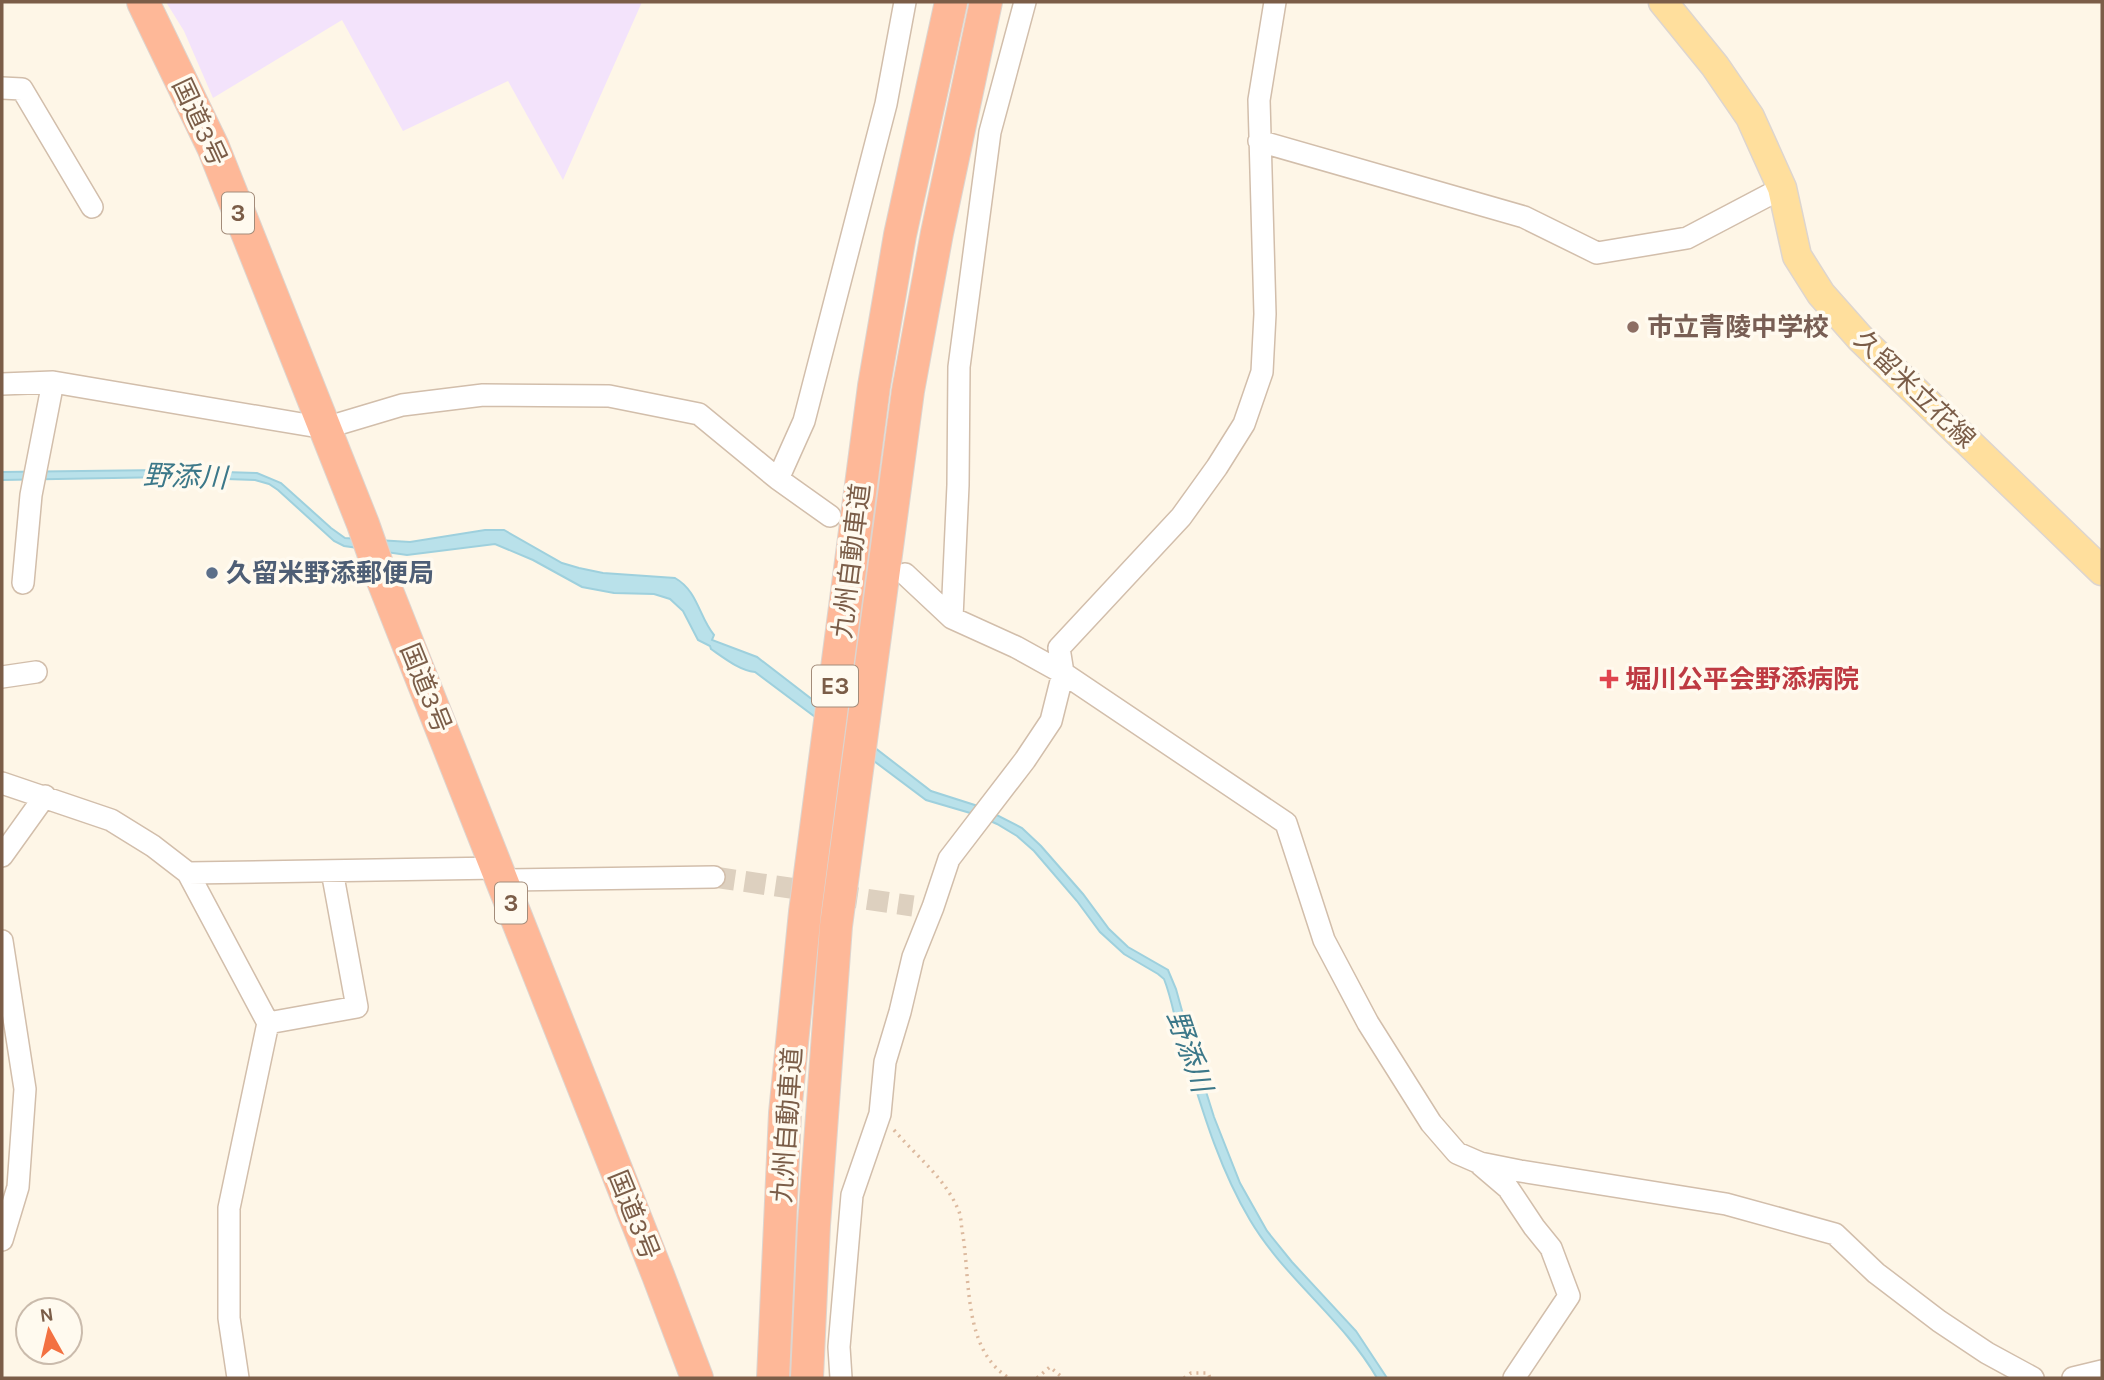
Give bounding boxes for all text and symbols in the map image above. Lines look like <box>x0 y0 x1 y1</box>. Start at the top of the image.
street label: 国道3号 <box>166 73 233 171</box>
road number: 3 <box>222 192 254 233</box>
place label: 市立青陵中学校 <box>1647 312 1829 343</box>
marker: 市立青陵中学校 <box>1625 319 1641 335</box>
street label: 久留米立花線 <box>1848 324 1982 455</box>
water label: 野添川 <box>142 459 231 495</box>
street label: 九州自動車道 <box>827 482 876 640</box>
place label: 久留米野添郵便局 <box>226 558 434 589</box>
marker: 久留米野添郵便局 <box>204 565 220 581</box>
street label: 国道3号 <box>394 639 457 737</box>
place label: 堀川公平会野添病院 <box>1625 664 1859 695</box>
road number: E3 <box>812 666 858 706</box>
marker: 堀川公平会野添病院 <box>1599 669 1619 689</box>
road number: 3 <box>495 882 527 923</box>
water label: 野添川 <box>1160 1006 1220 1099</box>
street label: 九州自動車道 <box>767 1046 808 1204</box>
street label: 国道3号 <box>602 1166 665 1264</box>
north arrow <box>14 1296 84 1366</box>
text: N <box>38 1303 55 1327</box>

